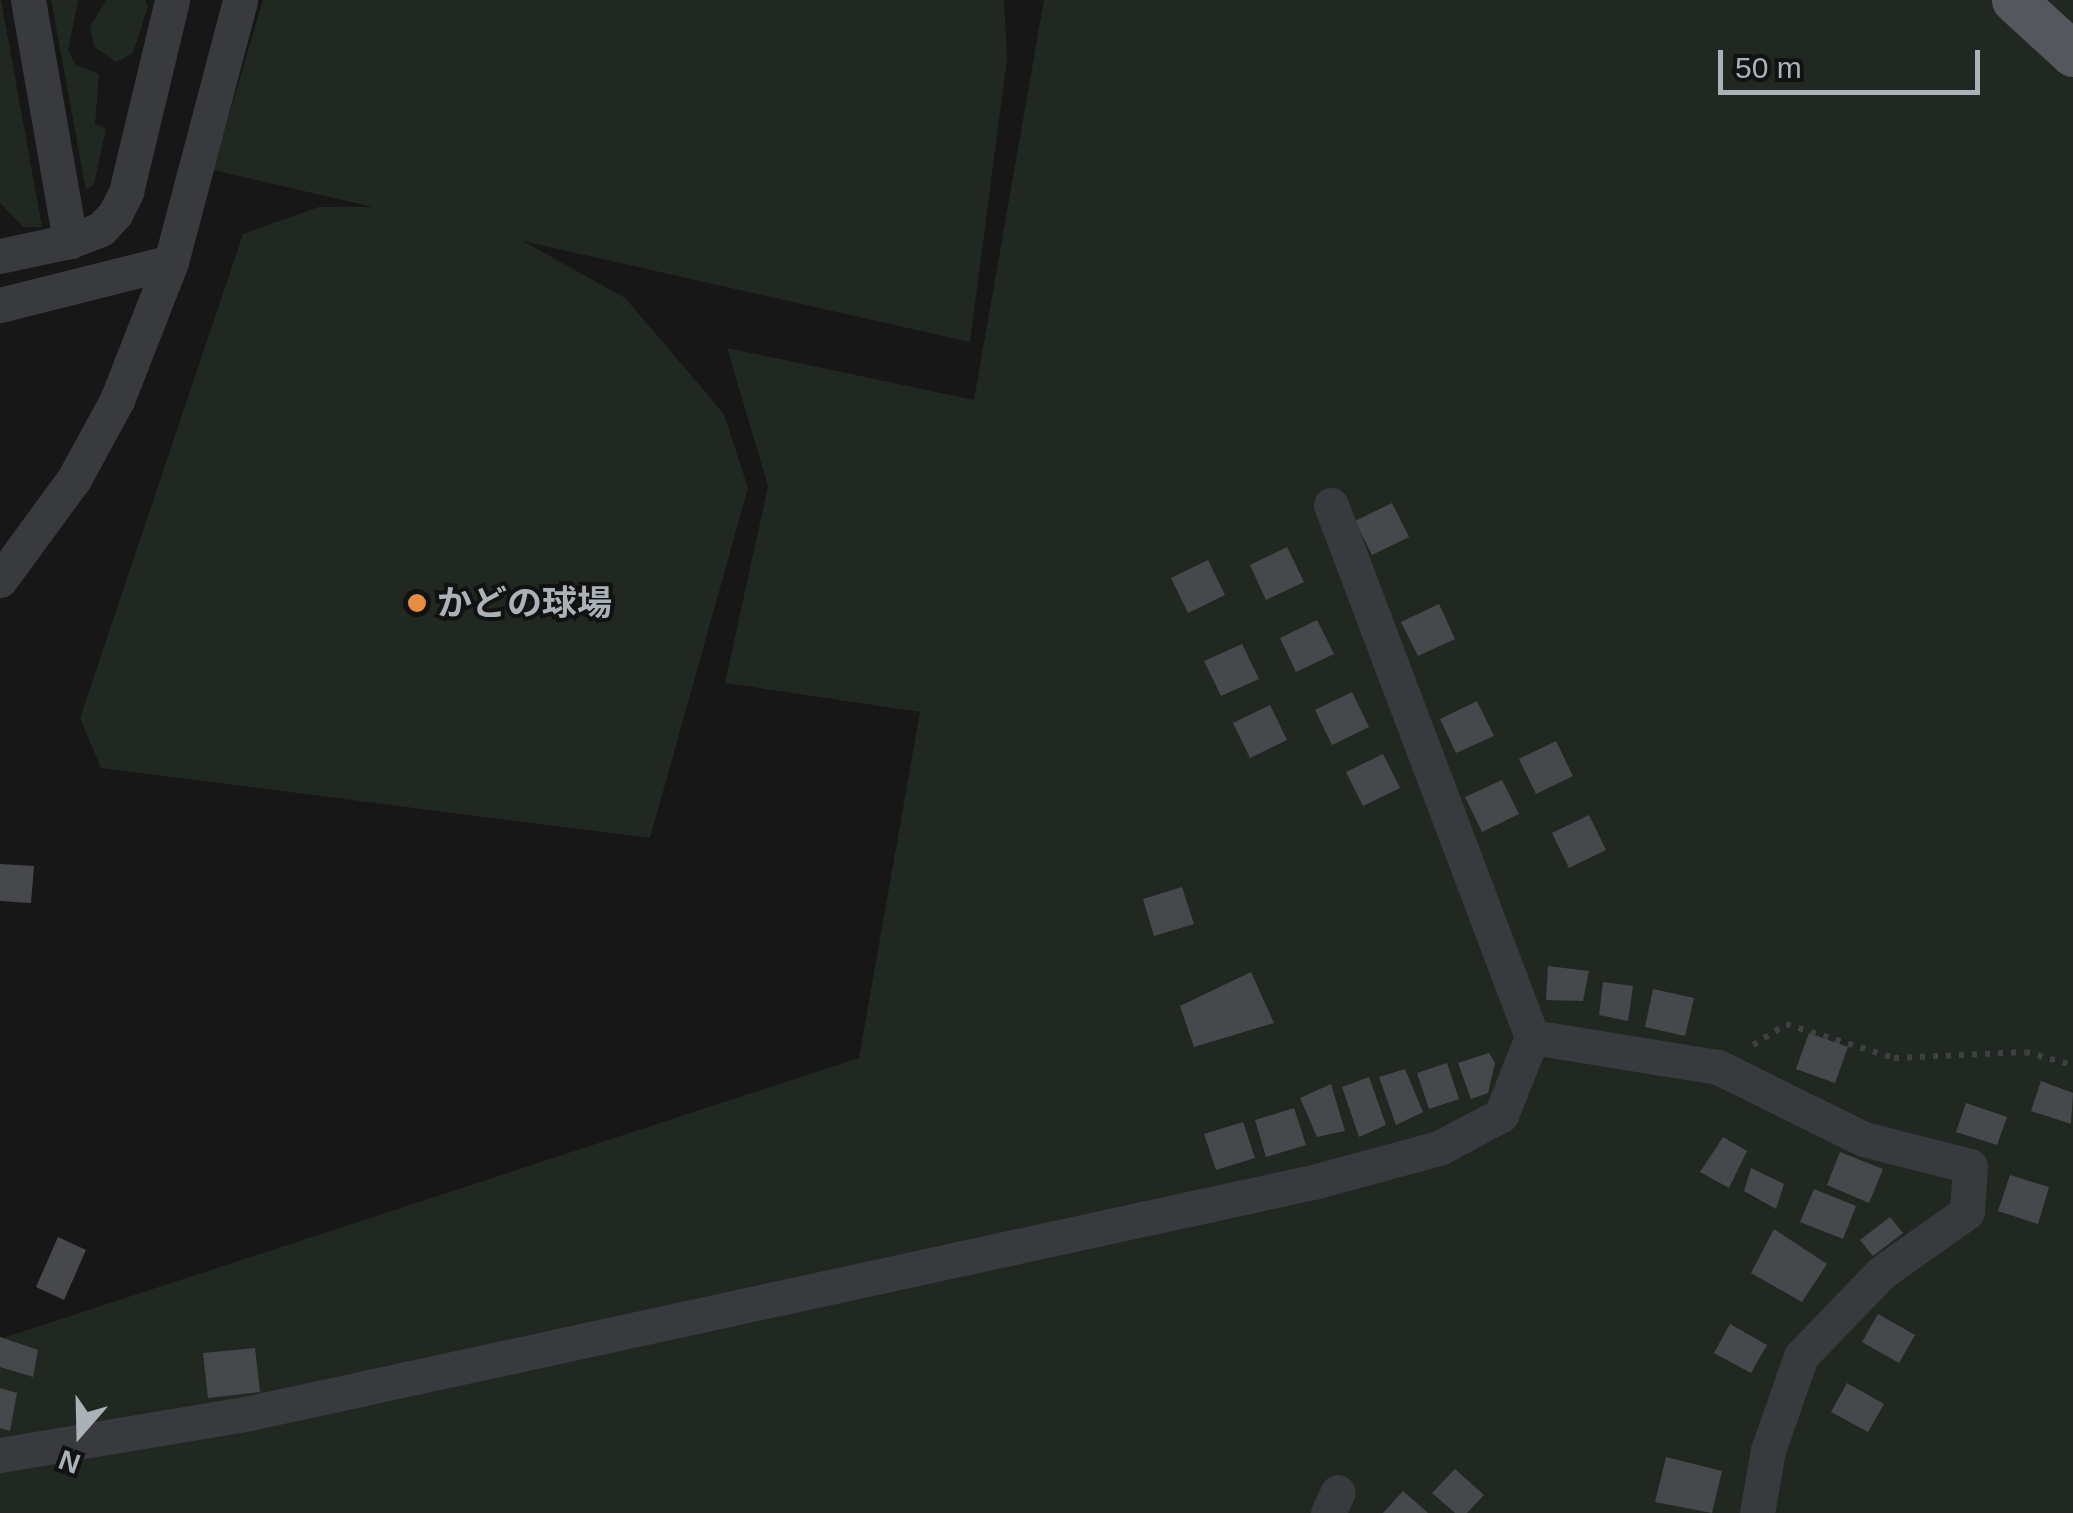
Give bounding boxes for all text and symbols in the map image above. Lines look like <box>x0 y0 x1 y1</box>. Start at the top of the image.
scale bar <box>1723 30 1986 92</box>
text: 50 m <box>1735 51 1802 84</box>
place label: かどの球場 <box>437 582 612 624</box>
marker: かどの球場 <box>406 592 428 614</box>
north arrow <box>30 1383 130 1483</box>
text: N <box>55 1444 84 1480</box>

